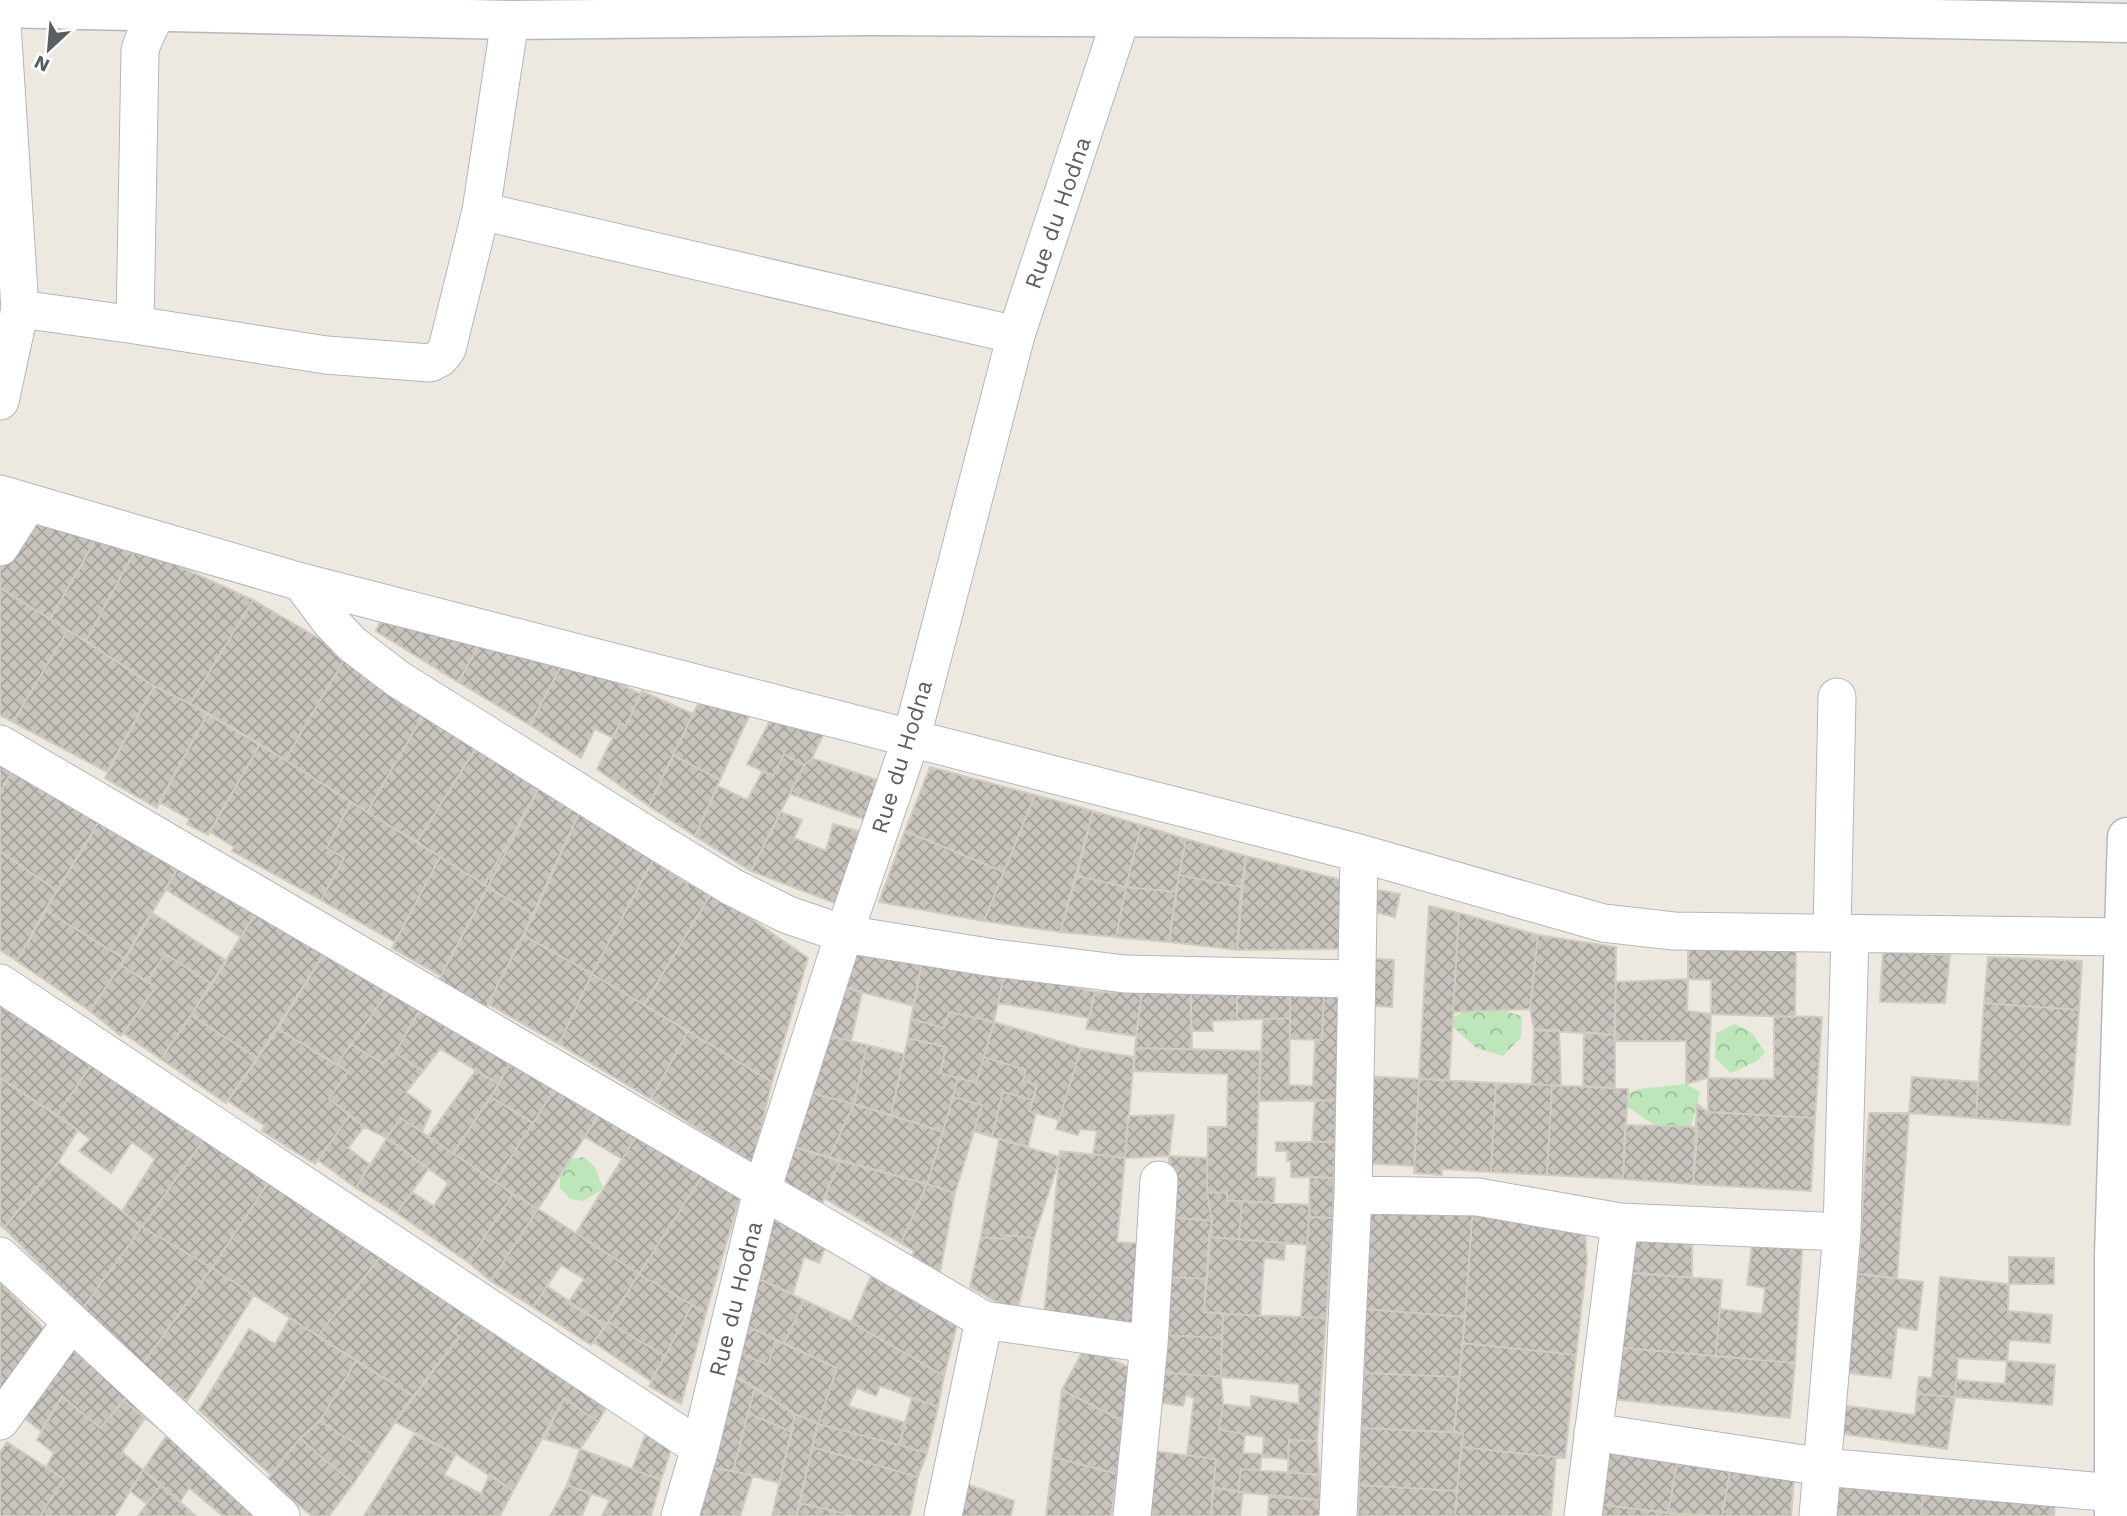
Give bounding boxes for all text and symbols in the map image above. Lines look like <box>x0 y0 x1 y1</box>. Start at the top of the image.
north arrow <box>14 14 84 84</box>
text: N <box>30 50 53 77</box>
street label: Rue du Hodna <box>1019 133 1097 293</box>
street label: Rue du Hodna <box>866 677 938 837</box>
street label: Rue du Hodna <box>704 1219 768 1379</box>

